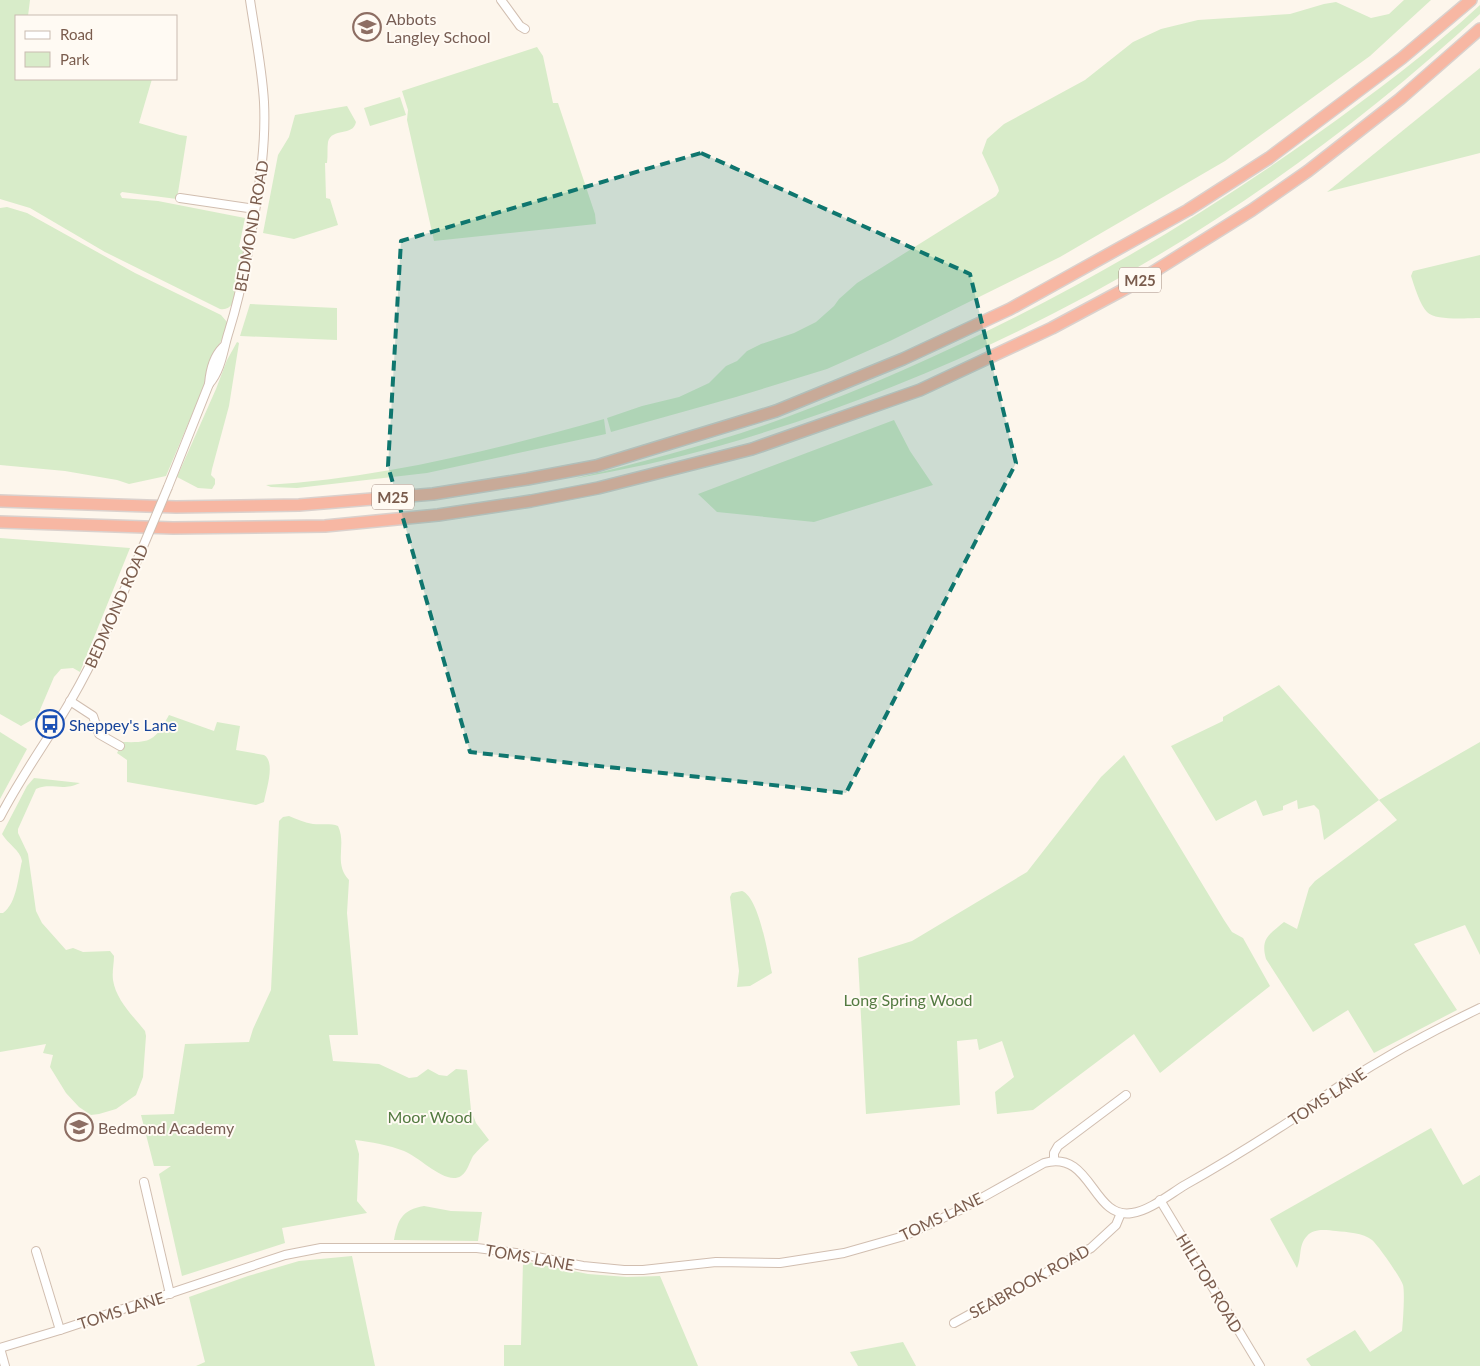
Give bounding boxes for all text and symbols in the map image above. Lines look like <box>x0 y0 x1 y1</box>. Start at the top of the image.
place label: Abbots Langley School <box>386 9 491 46</box>
school or university icon: Abbots Langley School <box>352 12 382 42</box>
legend <box>15 15 178 80</box>
text: Road <box>60 25 93 43</box>
text: Park <box>60 50 90 68</box>
street label: BEDMOND ROAD <box>230 159 272 293</box>
road number: M25 <box>1119 268 1161 292</box>
road number: M25 <box>372 484 414 510</box>
street label: BEDMOND ROAD <box>80 541 152 671</box>
bus stop icon: Sheppey's Lane <box>35 709 65 739</box>
place label: Sheppey's Lane <box>69 715 177 734</box>
park label: Long Spring Wood <box>843 990 973 1009</box>
street label: TOMS LANE <box>1284 1063 1370 1129</box>
park label: Moor Wood <box>388 1107 472 1126</box>
school or university icon: Bedmond Academy <box>64 1112 94 1142</box>
place label: Bedmond Academy <box>98 1118 235 1137</box>
street label: TOMS LANE <box>896 1188 986 1244</box>
street label: HILLTOP ROAD <box>1173 1230 1247 1336</box>
street label: TOMS LANE <box>484 1240 576 1274</box>
street label: SEABROOK ROAD <box>965 1240 1093 1322</box>
street label: TOMS LANE <box>75 1287 167 1333</box>

